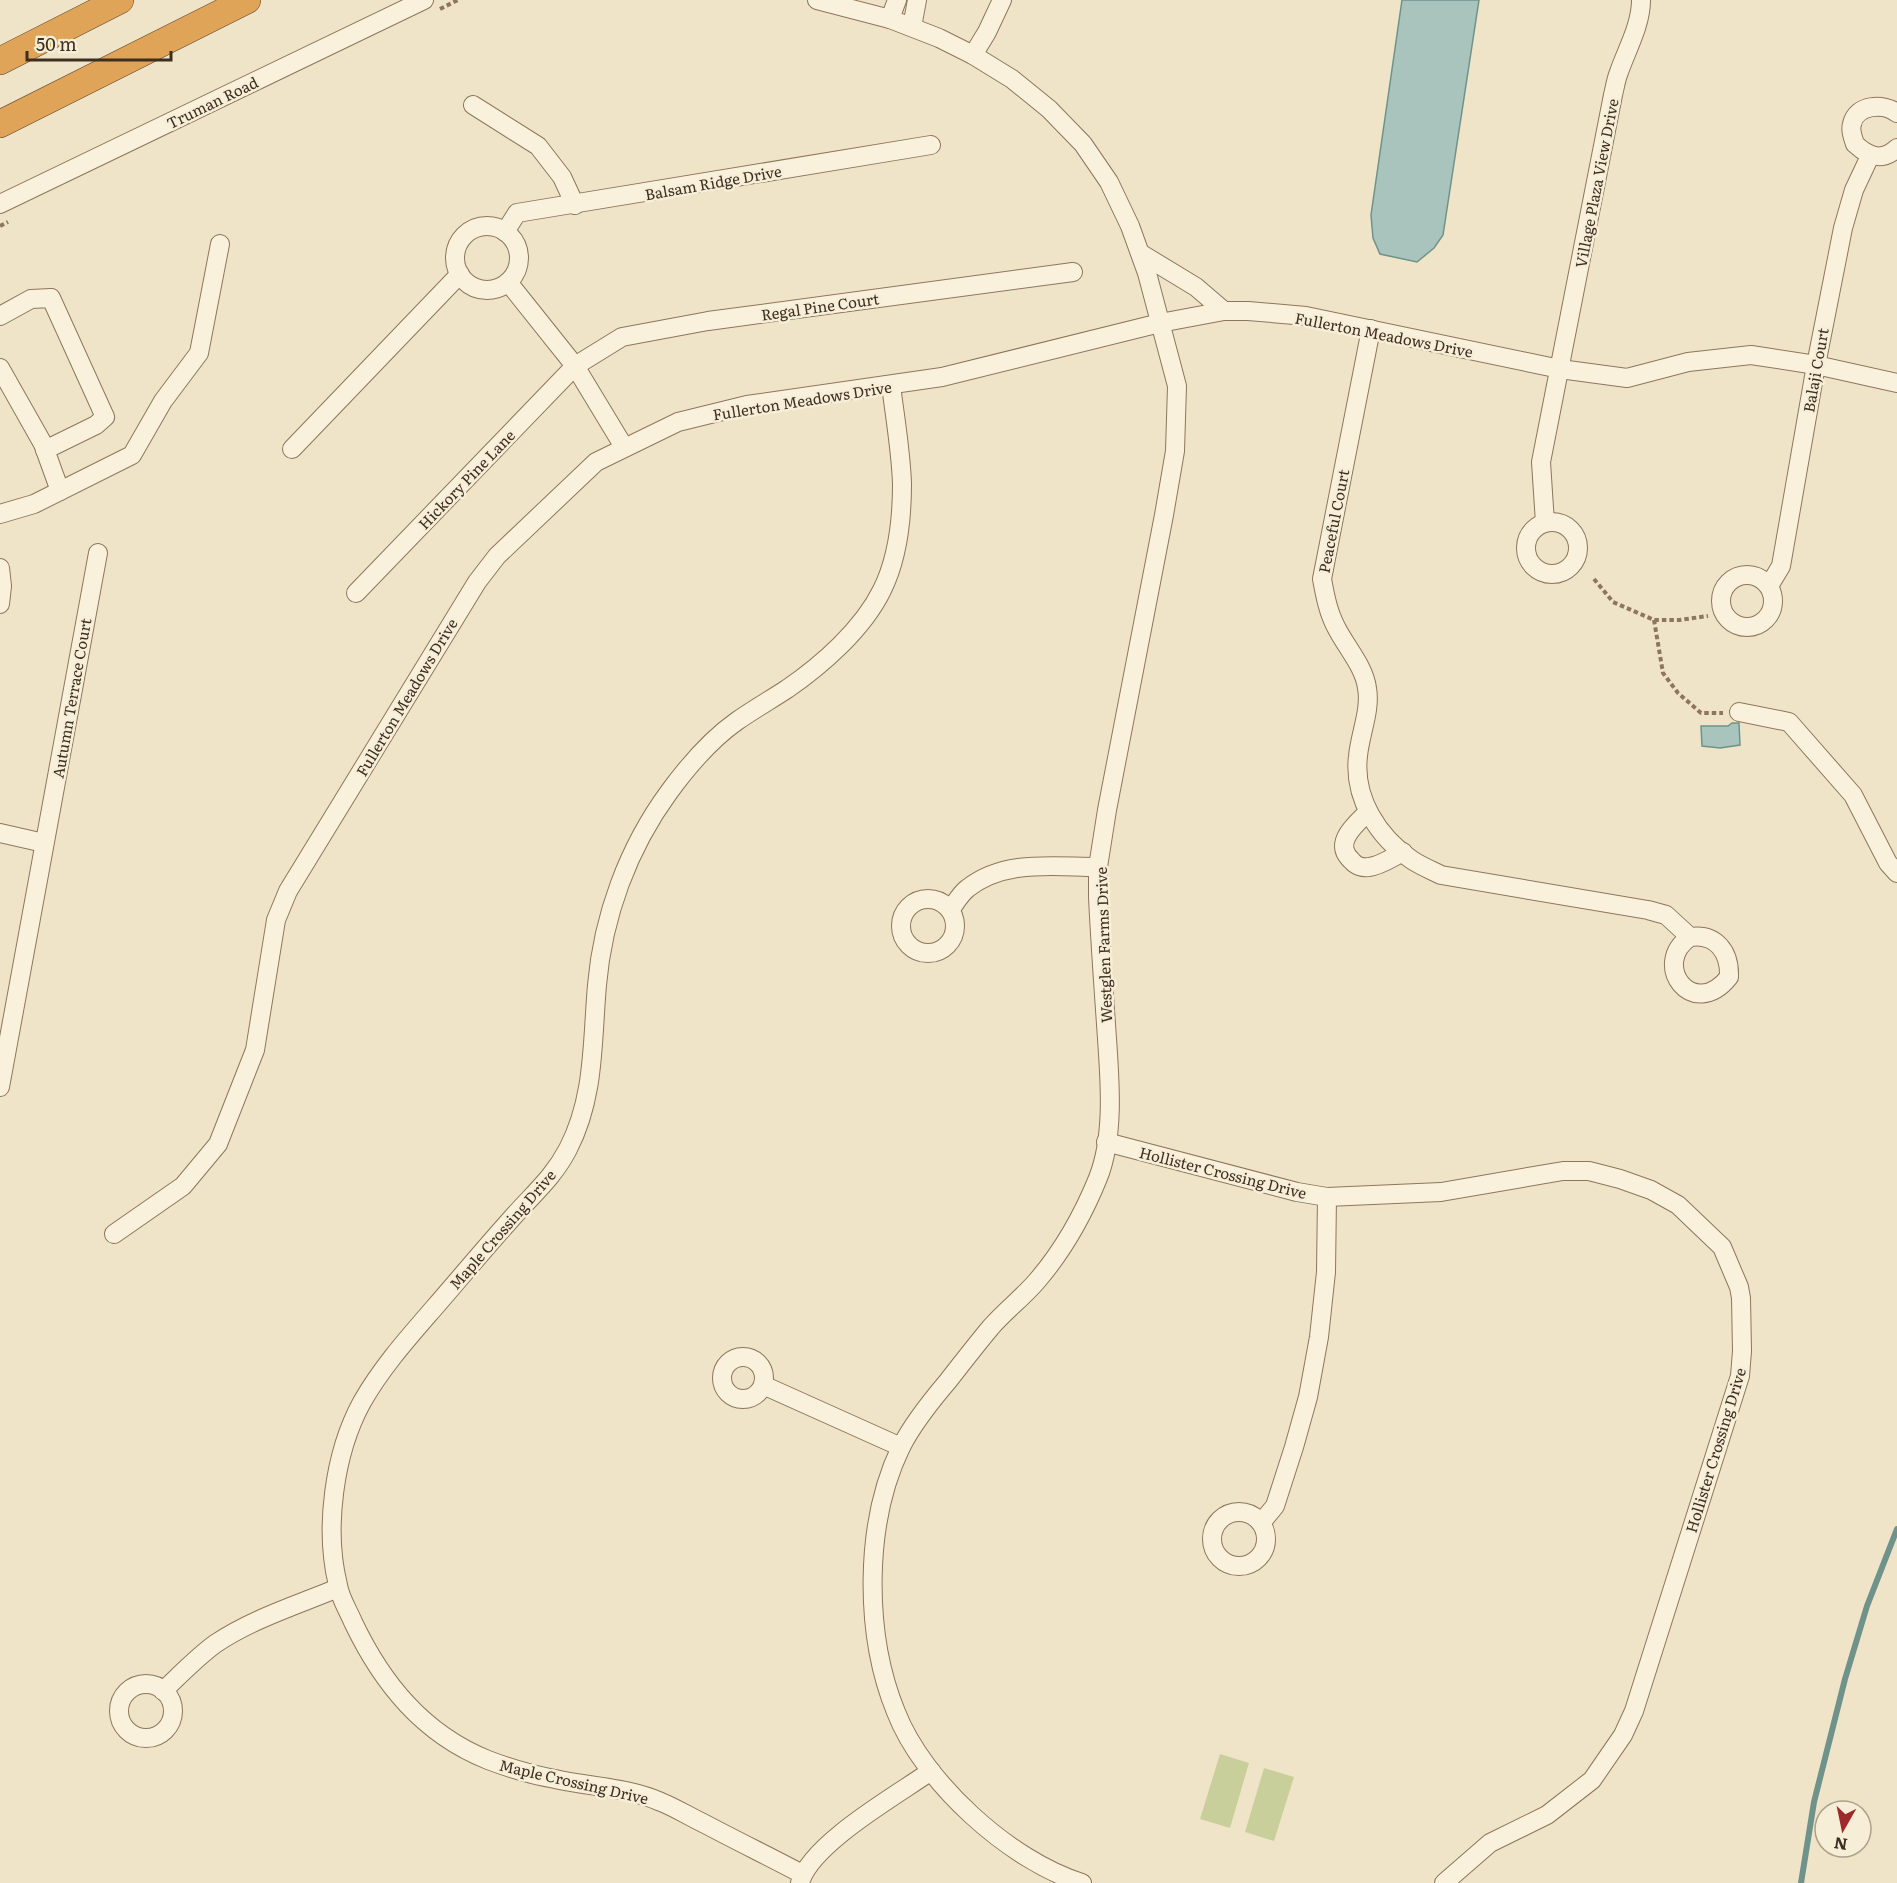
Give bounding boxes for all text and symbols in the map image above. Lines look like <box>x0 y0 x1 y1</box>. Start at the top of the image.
scale bar <box>27 24 171 62</box>
text: 50 m <box>36 30 77 57</box>
street label: Truman Road <box>162 70 262 134</box>
street label: Village Plaza View Drive <box>1568 96 1624 270</box>
street label: Balsam Ridge Drive <box>643 159 783 205</box>
street label: Regal Pine Court <box>759 286 881 326</box>
street label: Fullerton Meadows Drive <box>1293 305 1475 363</box>
street label: Balaji Court <box>1796 326 1834 414</box>
street label: Fullerton Meadows Drive <box>711 374 893 426</box>
street label: Hickory Pine Lane <box>412 424 520 534</box>
street label: Peaceful Court <box>1312 467 1354 575</box>
street label: Fullerton Meadows Drive <box>350 613 463 780</box>
street label: Autumn Terrace Court <box>46 616 96 780</box>
street label: Westglen Farms Drive <box>1089 866 1117 1023</box>
street label: Hollister Crossing Drive <box>1137 1140 1309 1204</box>
street label: Maple Crossing Drive <box>443 1164 561 1294</box>
street label: Hollister Crossing Drive <box>1679 1364 1751 1535</box>
street label: Maple Crossing Drive <box>497 1753 651 1809</box>
north arrow <box>1813 1799 1873 1859</box>
text: N <box>1832 1832 1849 1858</box>

